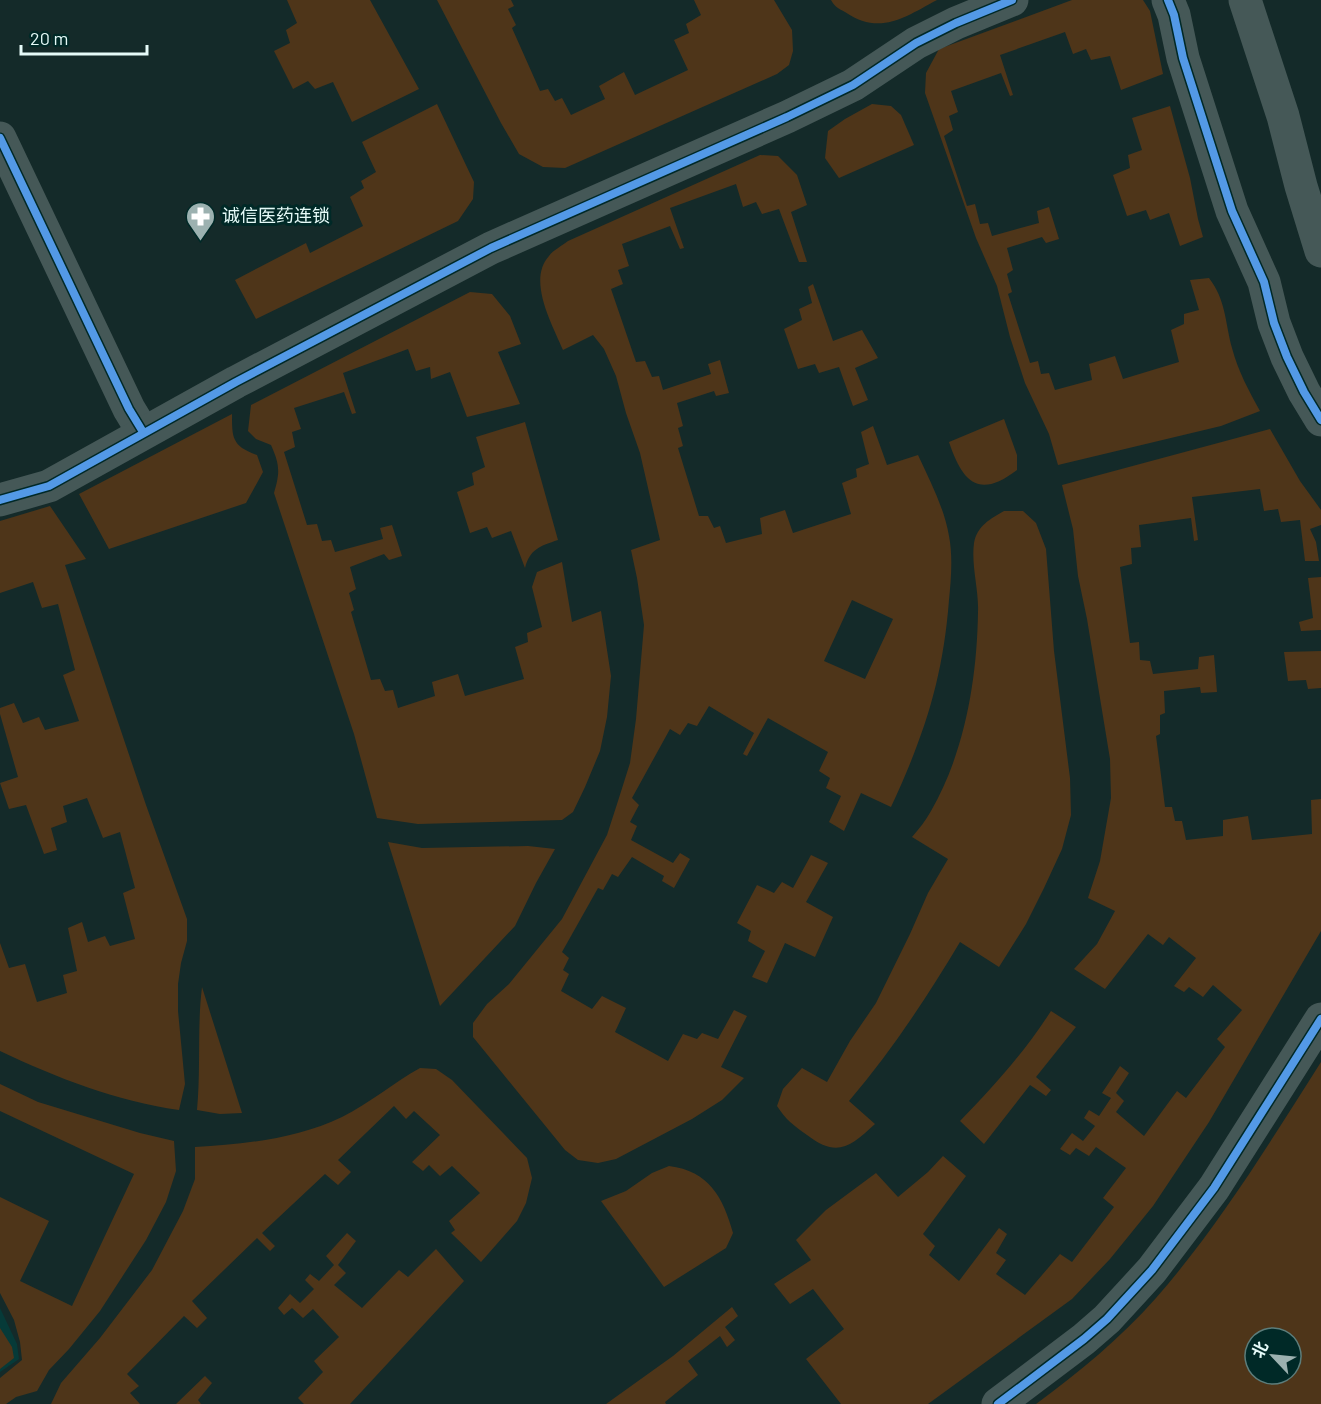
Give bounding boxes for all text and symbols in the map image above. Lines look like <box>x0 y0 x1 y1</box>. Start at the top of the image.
scale bar <box>21 18 147 56</box>
text: 20 m <box>30 27 68 49</box>
pharmacy icon: 诚信医药连锁 <box>185 200 217 242</box>
place label: 诚信医药连锁 <box>222 204 330 226</box>
north arrow <box>1243 1326 1303 1386</box>
text: 北 <box>1247 1338 1271 1361</box>

